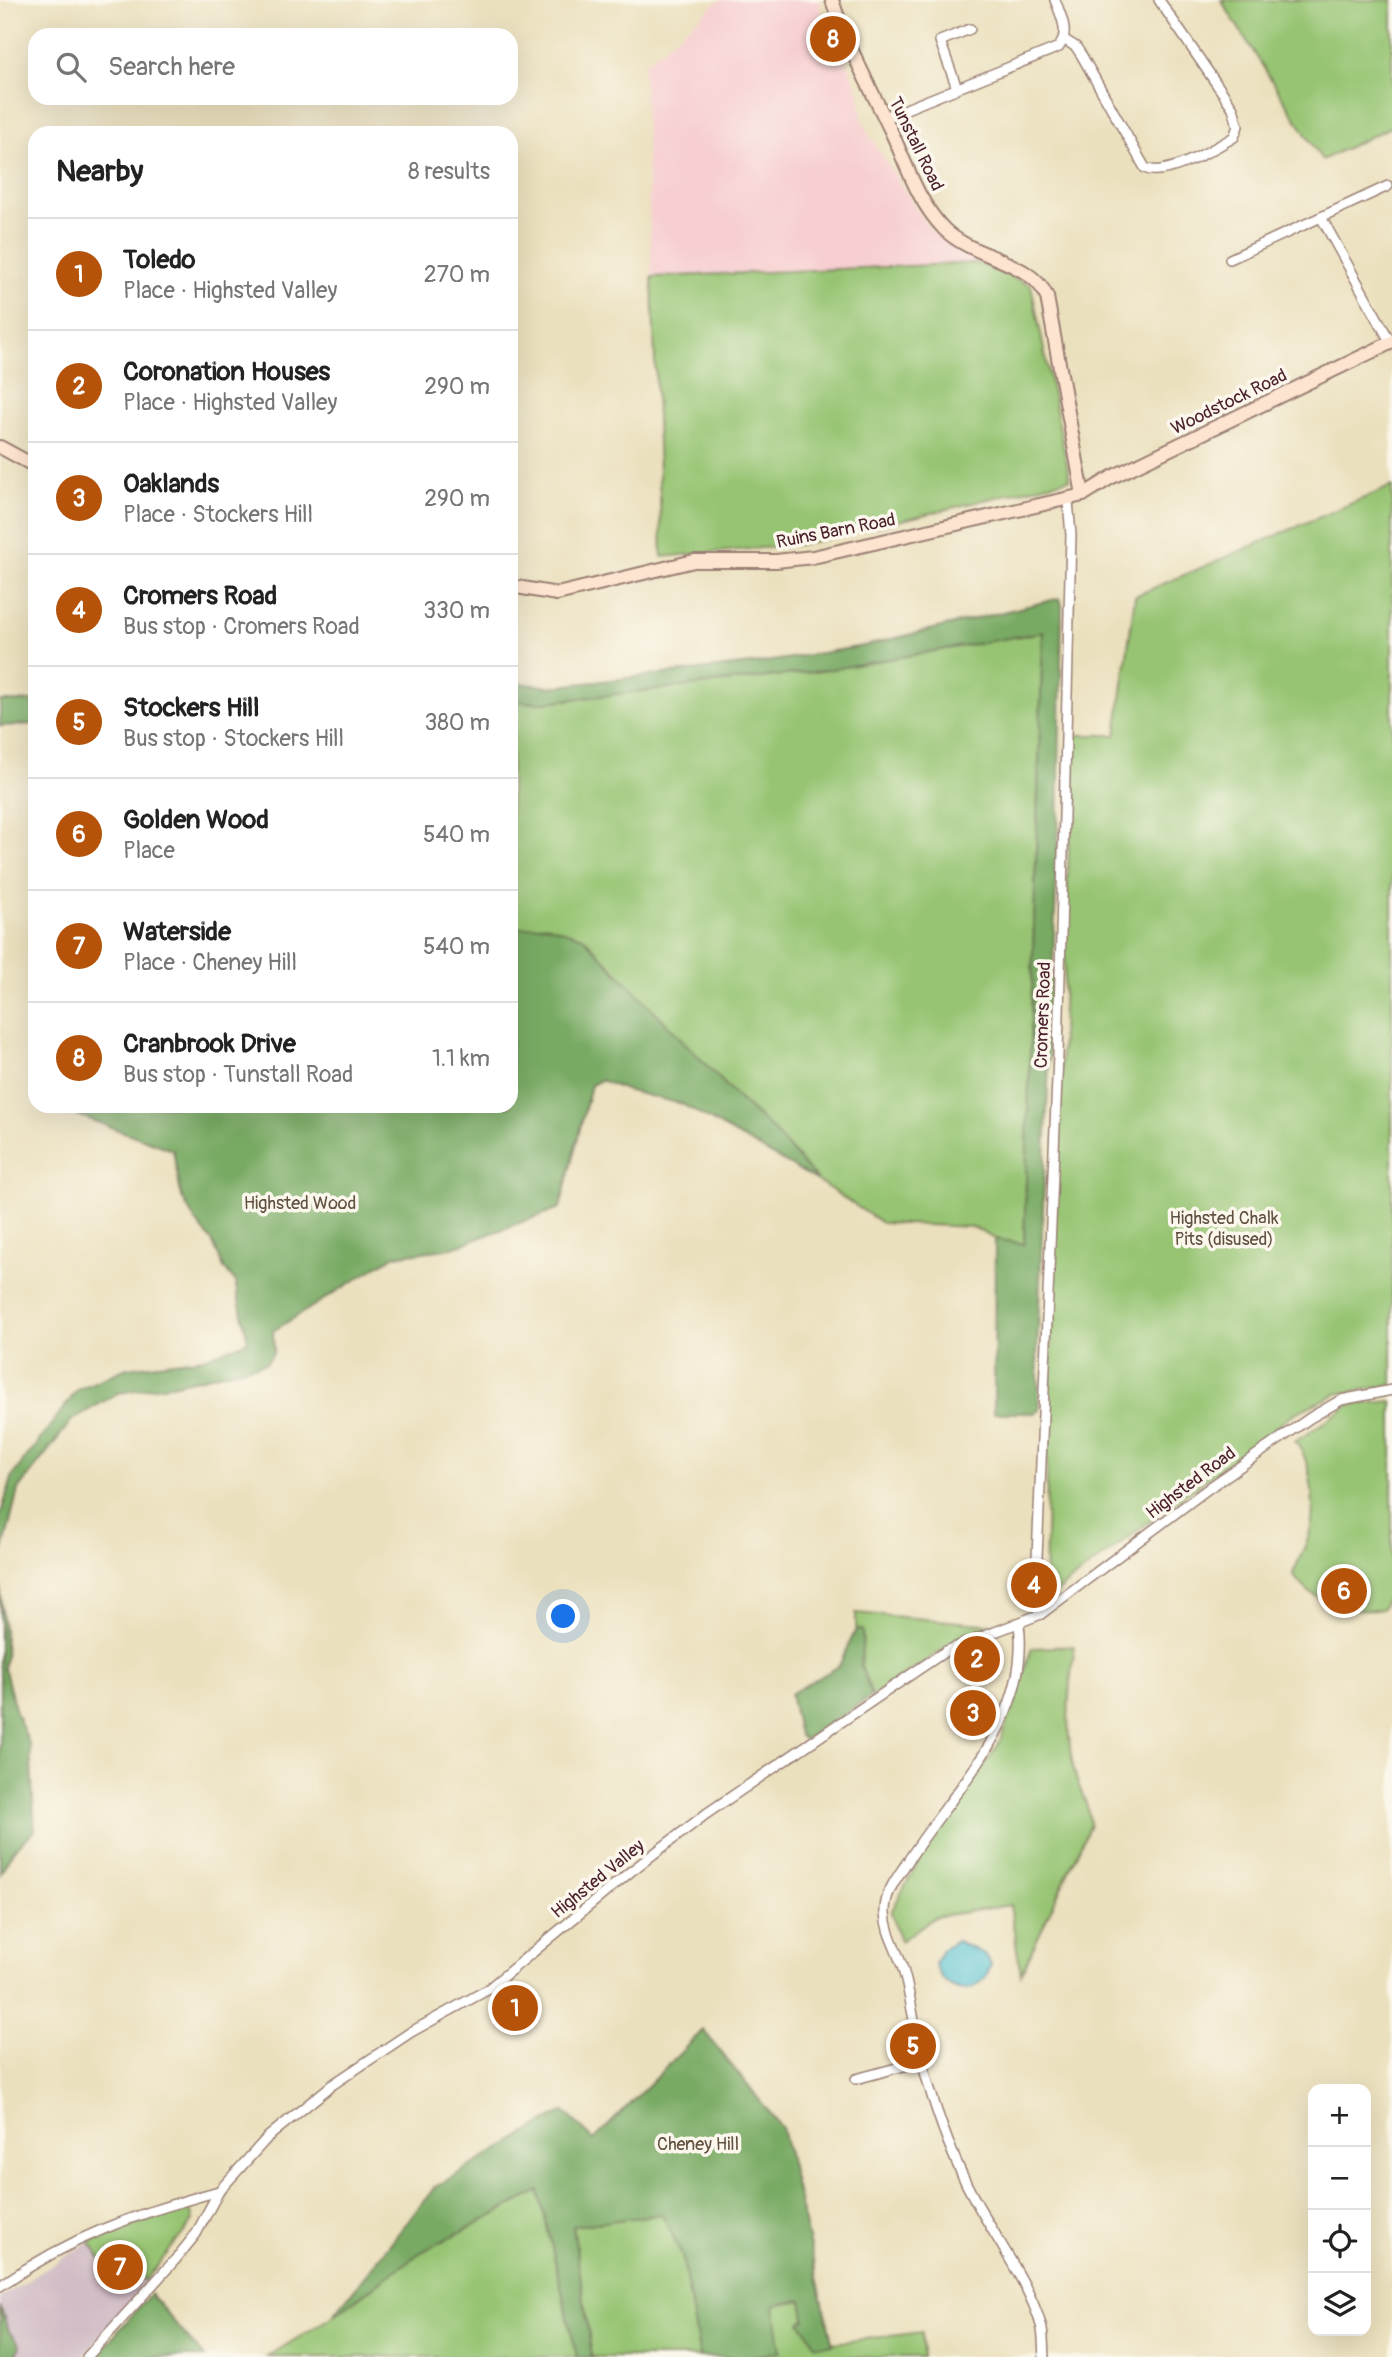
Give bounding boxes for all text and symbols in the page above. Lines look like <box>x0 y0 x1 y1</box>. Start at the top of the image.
pin: 8 <box>810 13 856 65</box>
search box <box>28 28 518 105</box>
icon: search <box>52 48 90 86</box>
text: Search here <box>108 51 235 83</box>
street label: Tunstall Road <box>883 93 949 195</box>
text: Nearby <box>56 153 143 190</box>
text: 8 results <box>408 157 490 186</box>
text: Toledo <box>123 244 195 276</box>
text: 1 <box>75 260 84 289</box>
text: 270 m <box>424 260 490 289</box>
text: Place · Highsted Valley <box>123 276 337 305</box>
text: Coronation Houses <box>123 356 330 388</box>
street label: Woodstock Road <box>1167 364 1291 440</box>
text: 2 <box>73 372 85 401</box>
text: 290 m <box>424 372 490 401</box>
text: Place · Highsted Valley <box>123 388 337 417</box>
text: Oaklands <box>123 468 219 500</box>
text: 3 <box>73 484 85 513</box>
text: 290 m <box>424 484 490 513</box>
text: Place · Stockers Hill <box>123 500 313 529</box>
street label: Ruins Barn Road <box>775 508 897 554</box>
text: Cromers Road <box>123 580 277 612</box>
text: 4 <box>72 596 86 625</box>
text: 330 m <box>423 596 490 625</box>
text: Bus stop · Cromers Road <box>123 612 360 641</box>
text: Stockers Hill <box>123 692 259 724</box>
text: 5 <box>73 708 85 737</box>
text: 380 m <box>424 708 490 737</box>
text: Bus stop · Stockers Hill <box>123 724 344 753</box>
text: Golden Wood <box>123 804 269 836</box>
text: 6 <box>72 820 86 849</box>
text: 540 m <box>423 820 490 849</box>
text: Place <box>123 836 175 865</box>
text: Waterside <box>123 916 231 948</box>
text: 7 <box>73 932 85 961</box>
text: 540 m <box>423 932 490 961</box>
text: Place · Cheney Hill <box>123 948 297 977</box>
street label: Cromers Road <box>1030 961 1056 1069</box>
text: Cranbrook Drive <box>123 1028 296 1060</box>
text: 8 <box>73 1044 85 1073</box>
text: 1.1 km <box>432 1044 490 1073</box>
text: Bus stop · Tunstall Road <box>123 1060 353 1089</box>
park label: Highsted Wood <box>244 1192 356 1215</box>
park label: Highsted Chalk Pits (disused) <box>1170 1207 1279 1251</box>
street label: Highsted Road <box>1142 1442 1240 1524</box>
pin: 4 <box>1011 1559 1057 1611</box>
pin: 6 <box>1321 1565 1367 1617</box>
your location <box>546 1599 580 1633</box>
pin: 2 <box>954 1633 1000 1685</box>
pin: 3 <box>950 1687 996 1739</box>
street label: Highsted Valley <box>547 1834 650 1924</box>
pin: 1 <box>492 1982 538 2034</box>
pin: 5 <box>890 2020 936 2072</box>
map controls <box>1308 2084 1371 2336</box>
button: + <box>1308 2084 1371 2147</box>
park label: Cheney Hill <box>657 2133 739 2156</box>
button: − <box>1308 2147 1371 2210</box>
button: locate <box>1308 2210 1371 2273</box>
pin: 7 <box>97 2241 143 2293</box>
button: layers <box>1308 2273 1371 2336</box>

